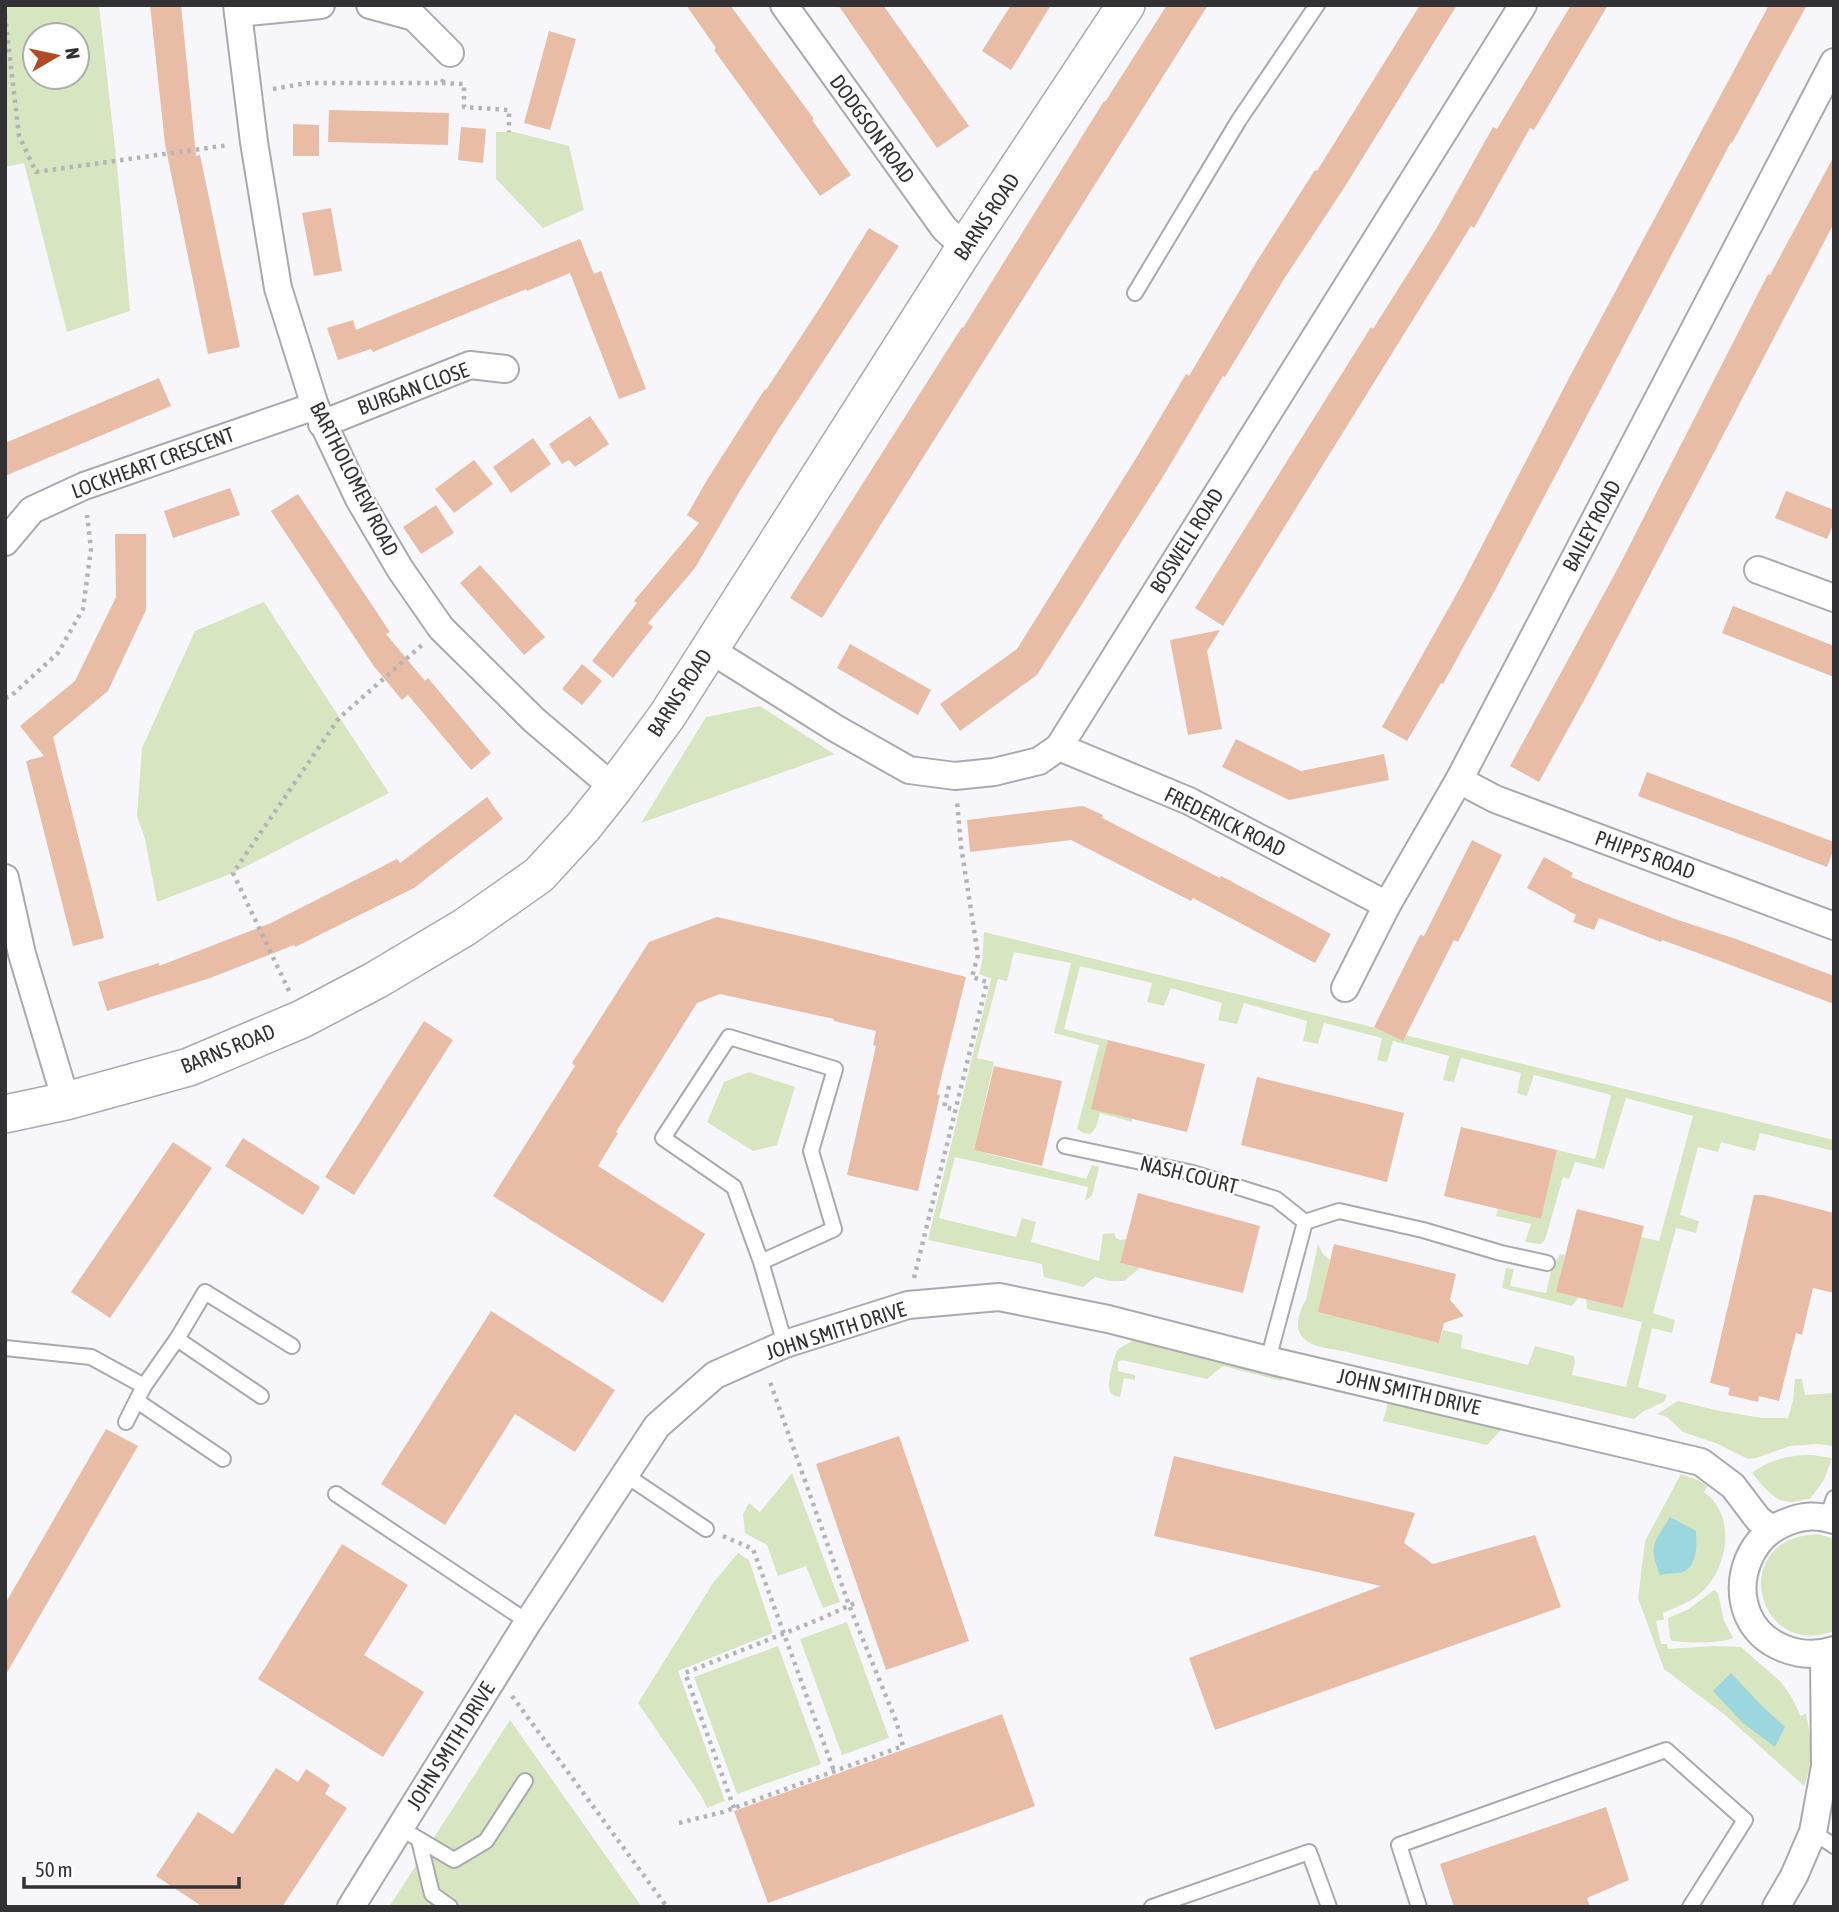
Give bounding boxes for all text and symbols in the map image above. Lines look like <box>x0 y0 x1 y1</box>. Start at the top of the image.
north arrow <box>21 21 91 91</box>
text: N <box>61 46 85 61</box>
street label: DODGSON ROAD <box>826 70 920 187</box>
street label: BARNS ROAD <box>948 169 1024 264</box>
street label: BURGAN CLOSE <box>354 357 472 419</box>
street label: BARTHOLOMEW ROAD <box>306 397 404 560</box>
street label: LOCKHEART CRESCENT <box>68 421 237 503</box>
street label: BAILEY ROAD <box>1557 476 1625 575</box>
street label: BOSWELL ROAD <box>1144 484 1228 597</box>
street label: BARNS ROAD <box>642 644 716 741</box>
street label: FREDERICK ROAD <box>1161 781 1290 861</box>
street label: PHIPPS ROAD <box>1592 825 1699 883</box>
street label: BARNS ROAD <box>177 1018 278 1078</box>
street label: NASH COURT <box>1138 1150 1241 1198</box>
street label: JOHN SMITH DRIVE <box>763 1296 909 1364</box>
street label: JOHN SMITH DRIVE <box>1335 1363 1483 1419</box>
street label: JOHN SMITH DRIVE <box>401 1677 499 1814</box>
scale bar <box>24 1846 240 1890</box>
text: 50 m <box>35 1857 73 1881</box>

